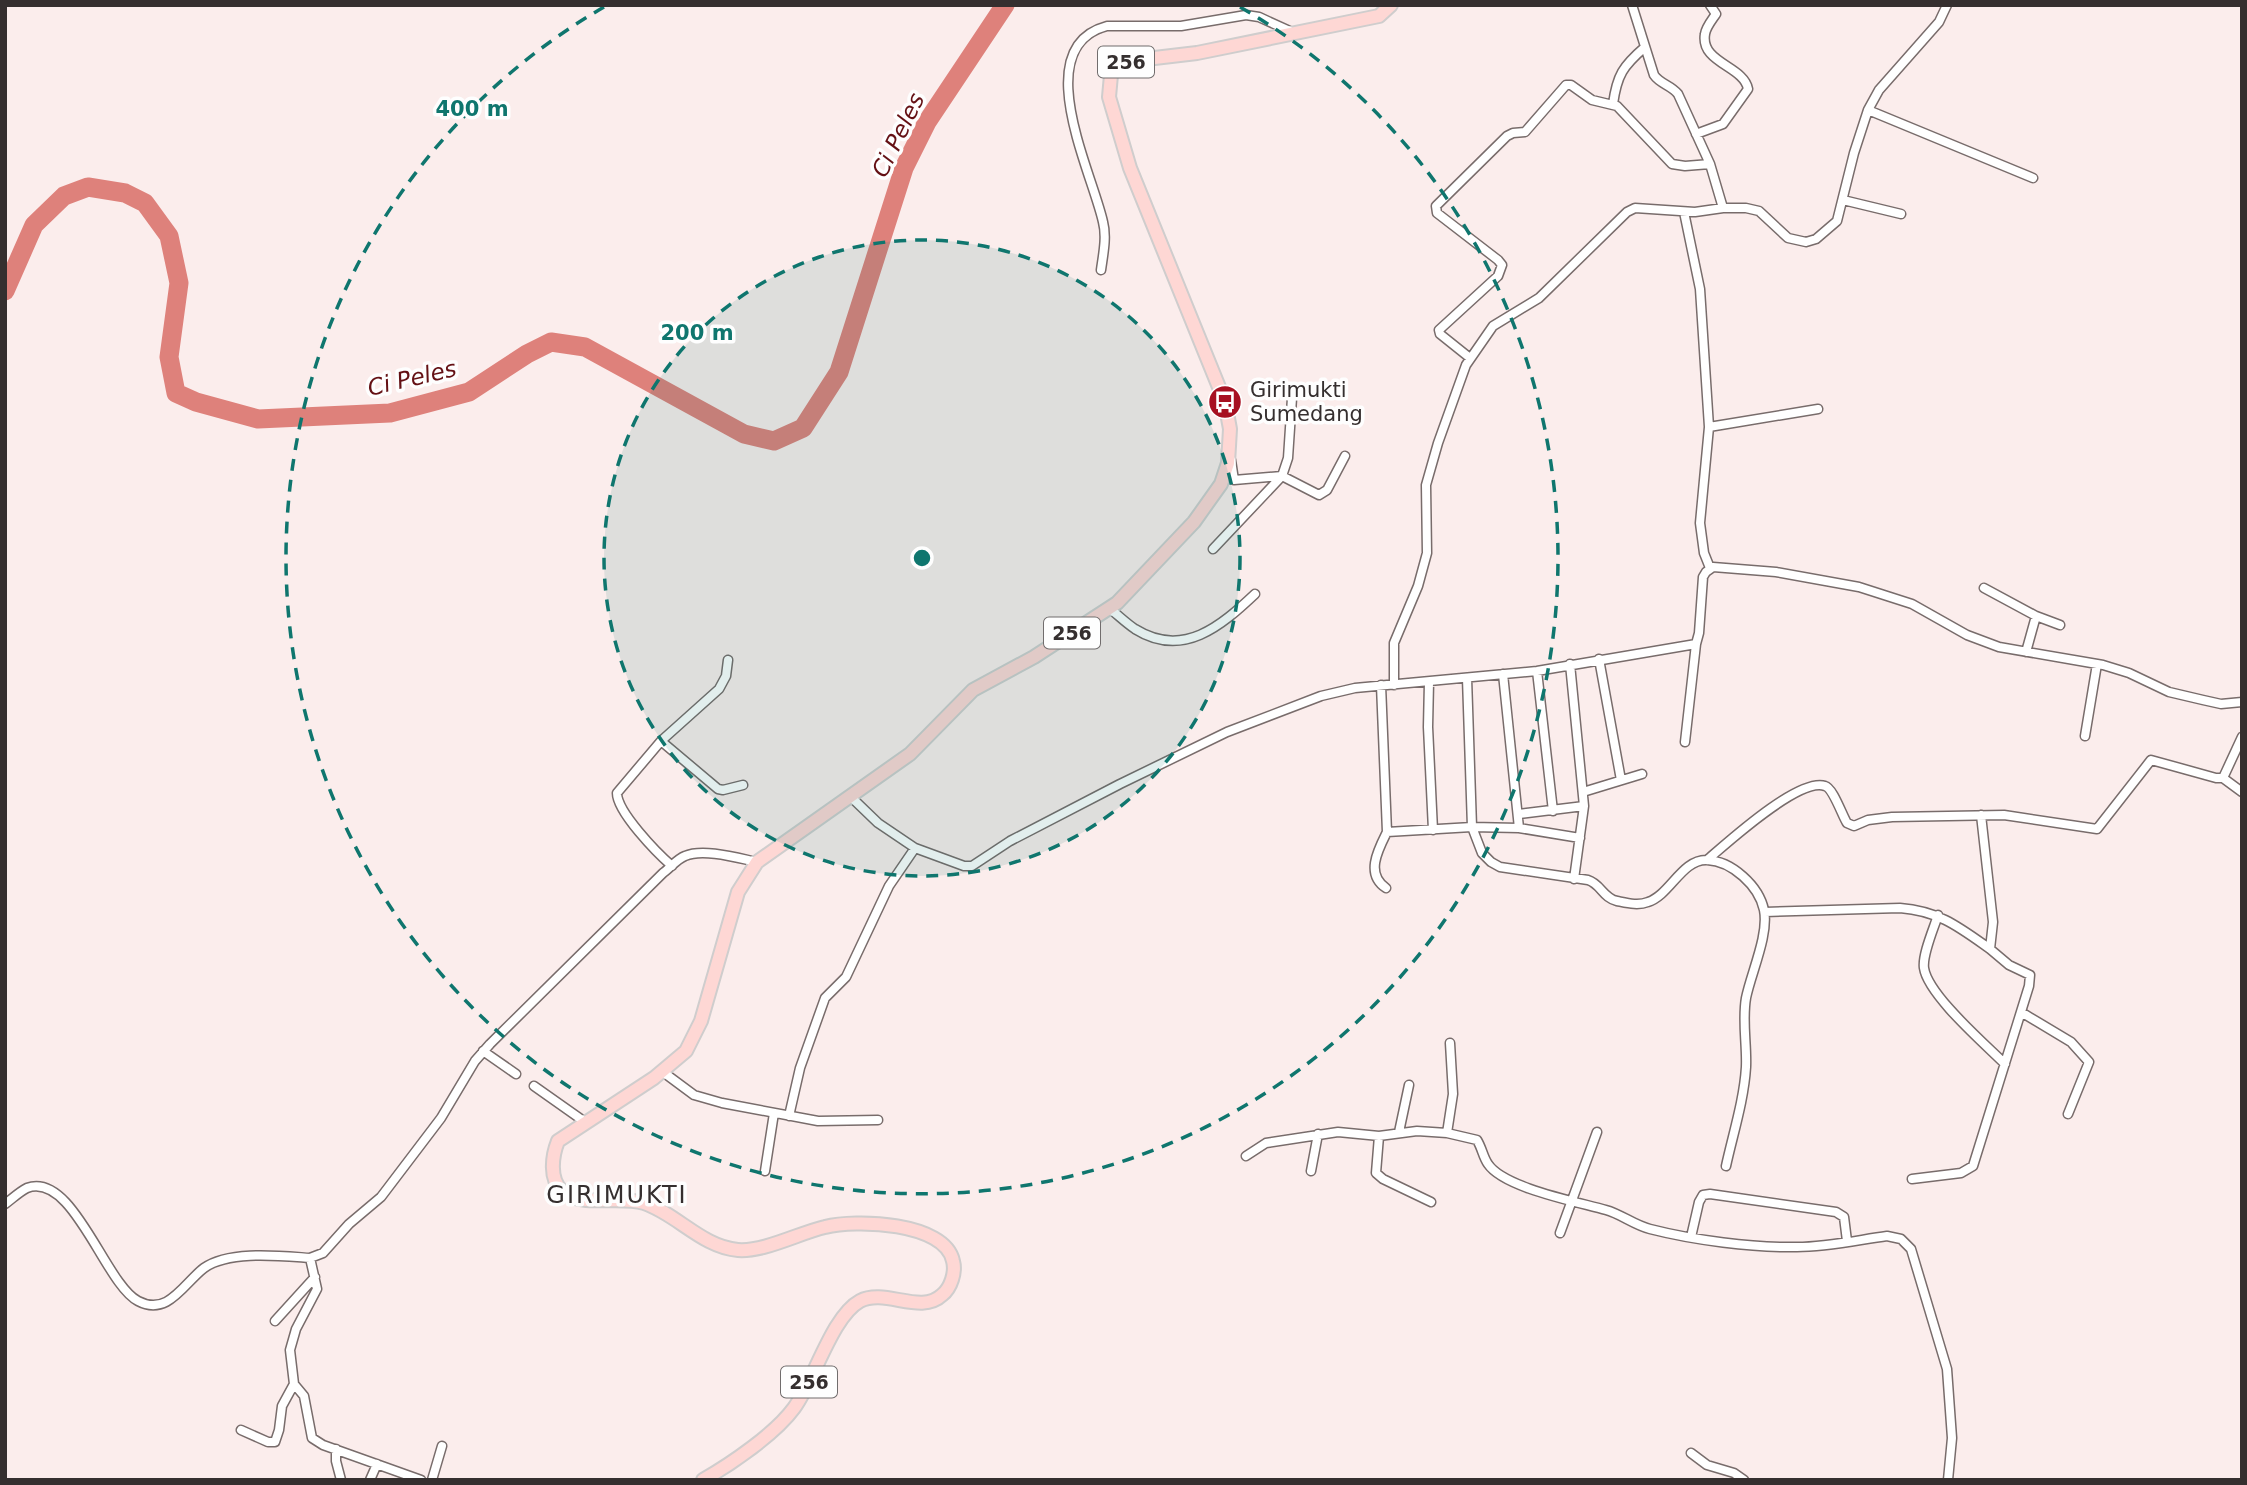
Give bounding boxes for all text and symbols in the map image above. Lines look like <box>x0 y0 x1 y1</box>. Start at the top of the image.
road number: 256 <box>1098 46 1154 78</box>
water label: Ci Peles <box>867 89 929 181</box>
text: 400 m <box>435 97 509 121</box>
text: 200 m <box>660 321 734 345</box>
water label: Ci Peles <box>365 355 459 401</box>
place label: Girimukti Sumedang <box>1250 378 1363 426</box>
bus stop icon: Girimukti Sumedang <box>1206 383 1244 421</box>
centre of rings <box>910 546 934 570</box>
road number: 256 <box>1044 618 1100 648</box>
district label: GIRIMUKTI <box>546 1181 688 1209</box>
road number: 256 <box>781 1366 837 1398</box>

